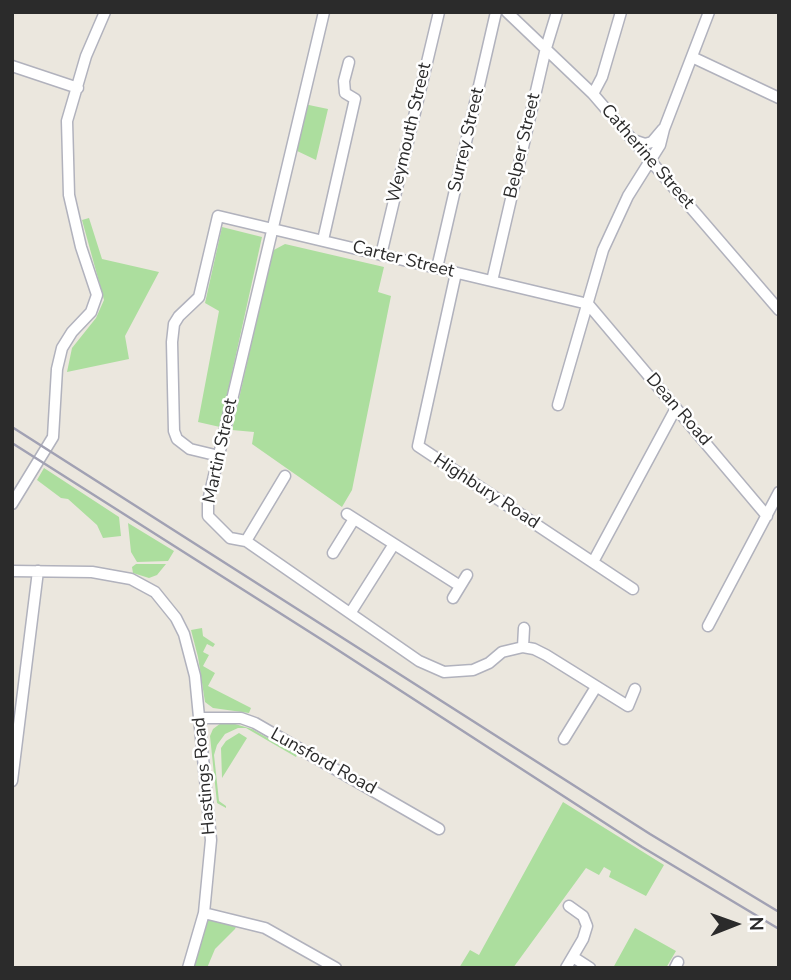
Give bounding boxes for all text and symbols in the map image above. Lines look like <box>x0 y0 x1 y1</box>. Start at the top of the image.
street label: Weymouth Street <box>383 61 437 205</box>
street label: Surrey Street <box>445 86 489 194</box>
street label: Belper Street <box>500 91 546 201</box>
street label: Catherine Street <box>596 100 698 214</box>
street label: Carter Street <box>350 237 456 283</box>
street label: Dean Road <box>641 369 715 451</box>
street label: Martin Street <box>199 397 243 505</box>
street label: Highbury Road <box>429 450 543 534</box>
street label: Hastings Road <box>189 716 221 836</box>
street label: Lunsford Road <box>266 724 380 800</box>
north arrow <box>700 889 770 959</box>
text: N <box>743 916 769 931</box>

